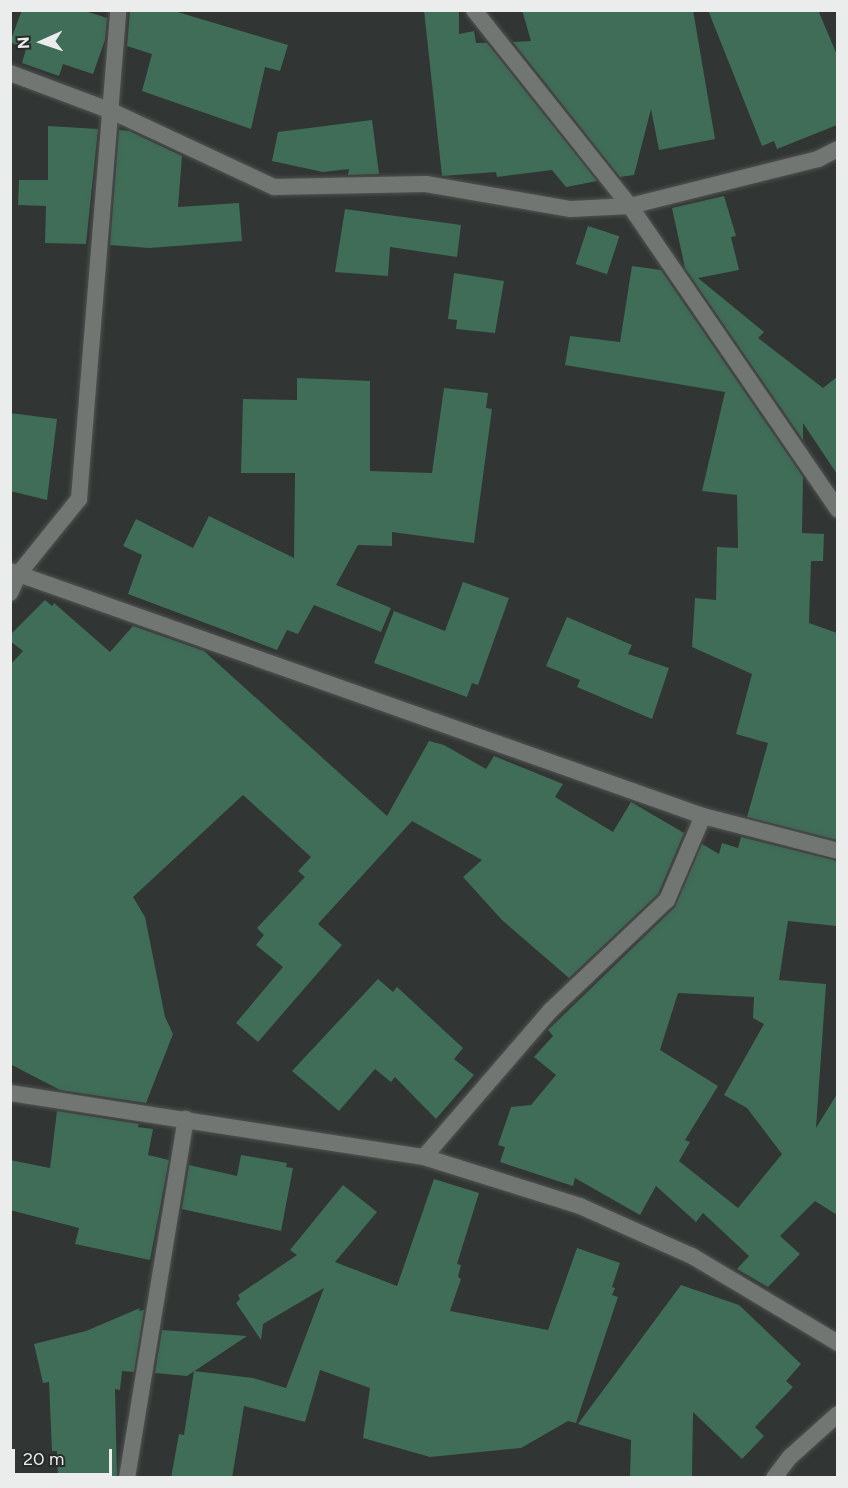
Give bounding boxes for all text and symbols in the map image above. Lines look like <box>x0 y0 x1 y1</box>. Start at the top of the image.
north arrow <box>12 12 72 72</box>
text: N <box>14 36 33 50</box>
scale bar <box>15 1437 116 1475</box>
text: 20 m <box>23 1448 64 1470</box>

